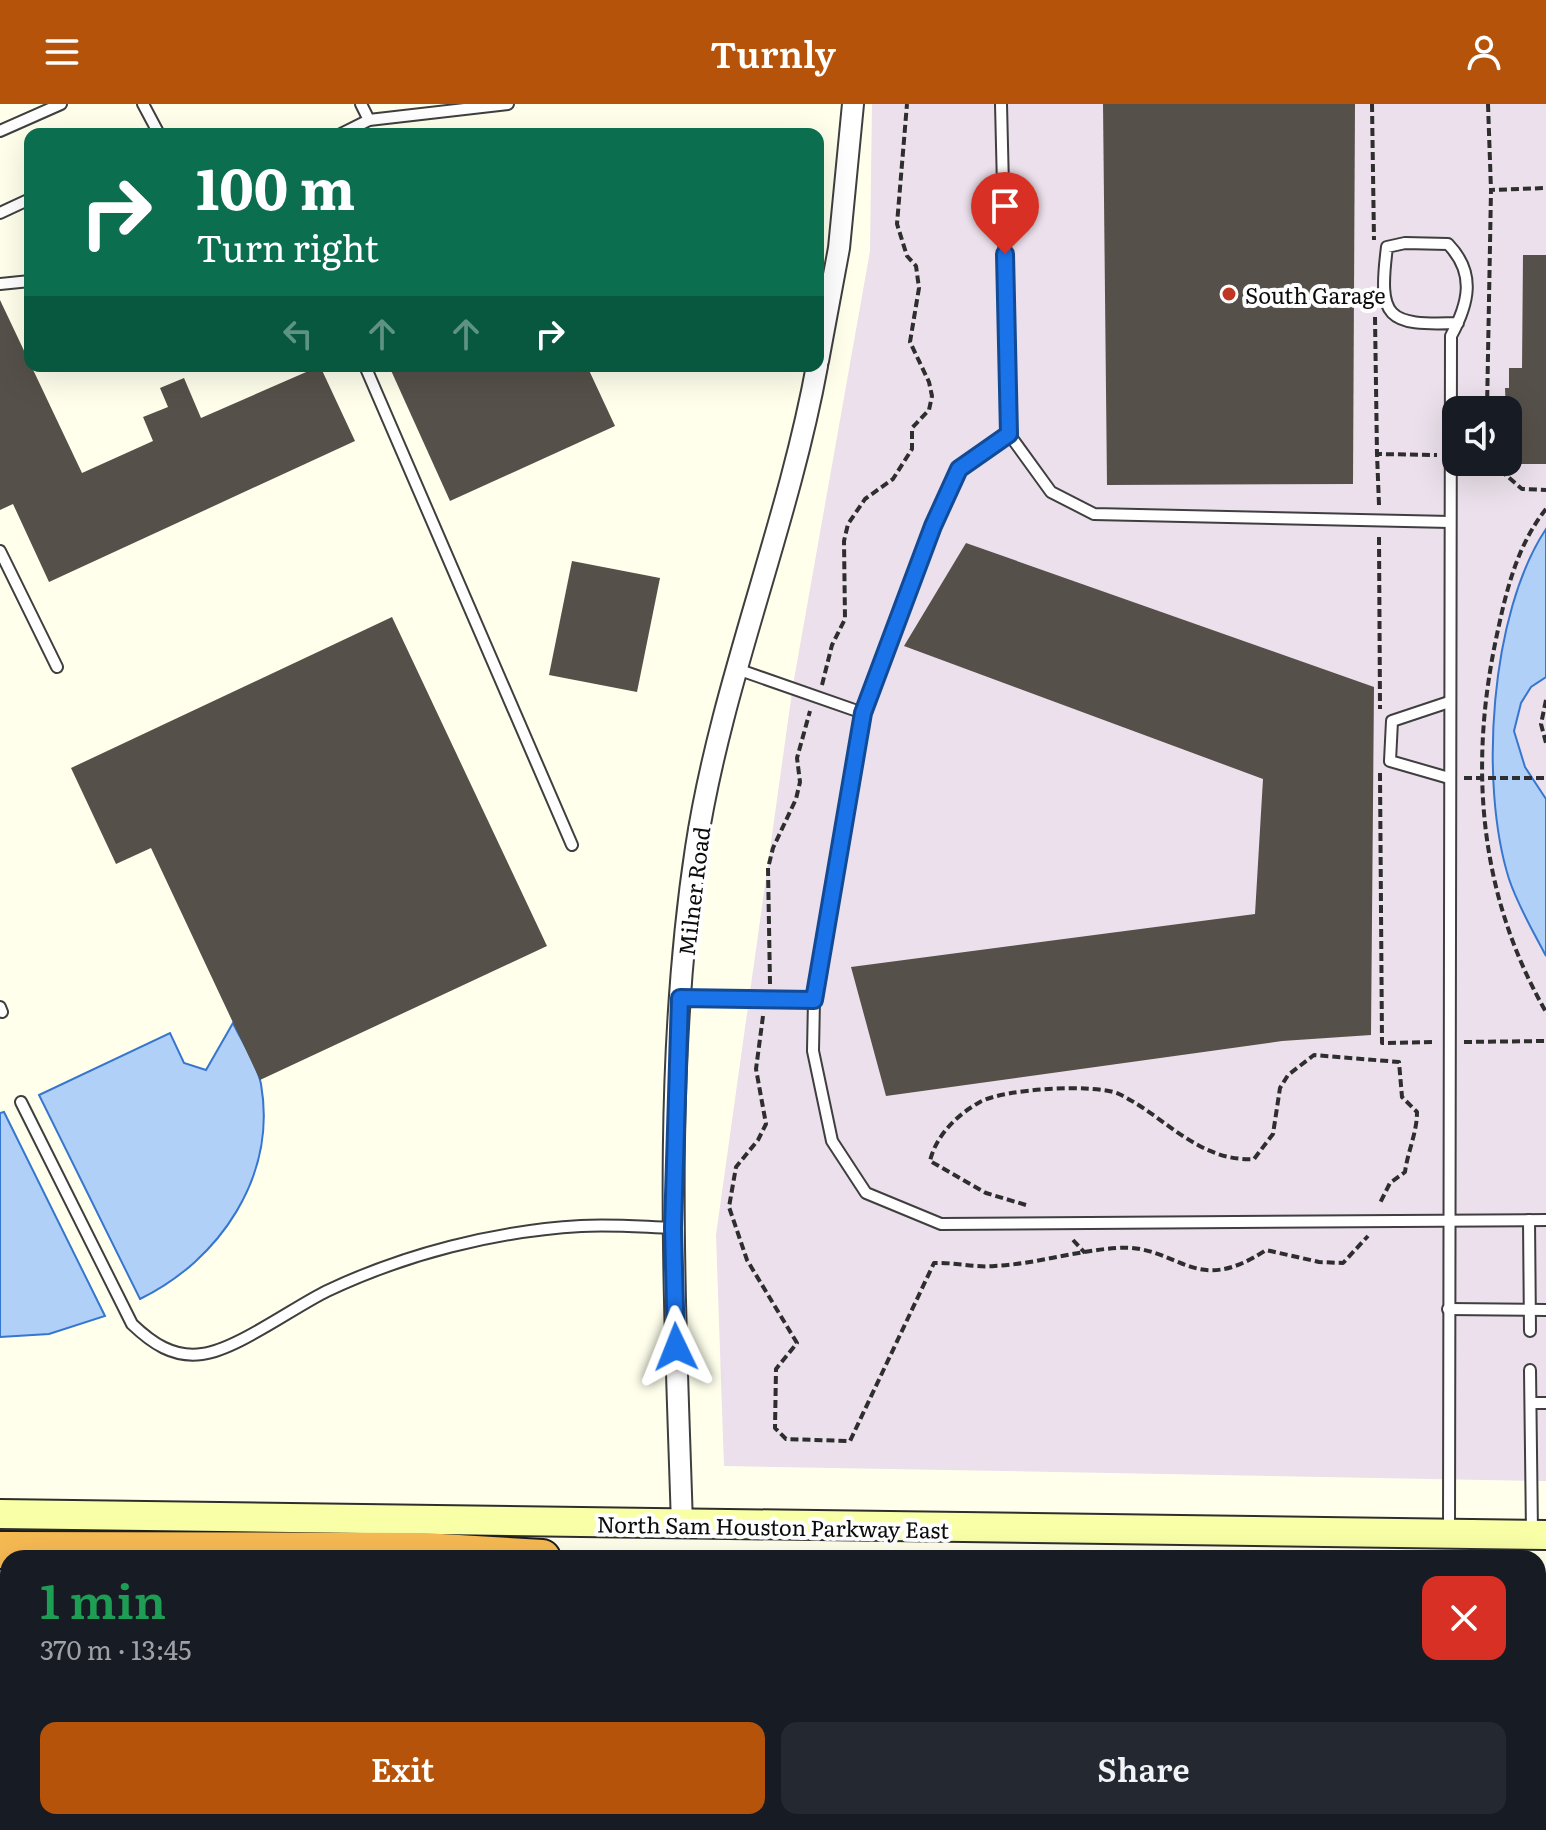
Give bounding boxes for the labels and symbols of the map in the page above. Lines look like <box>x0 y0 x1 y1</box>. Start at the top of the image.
pin <box>971 172 1039 254</box>
place label: South Garage <box>1245 278 1386 311</box>
marker: South Garage <box>1220 285 1238 303</box>
street label: Milner Road <box>669 824 717 958</box>
position arrow <box>634 1305 718 1389</box>
street label: North Sam Houston Parkway East <box>597 1506 949 1546</box>

